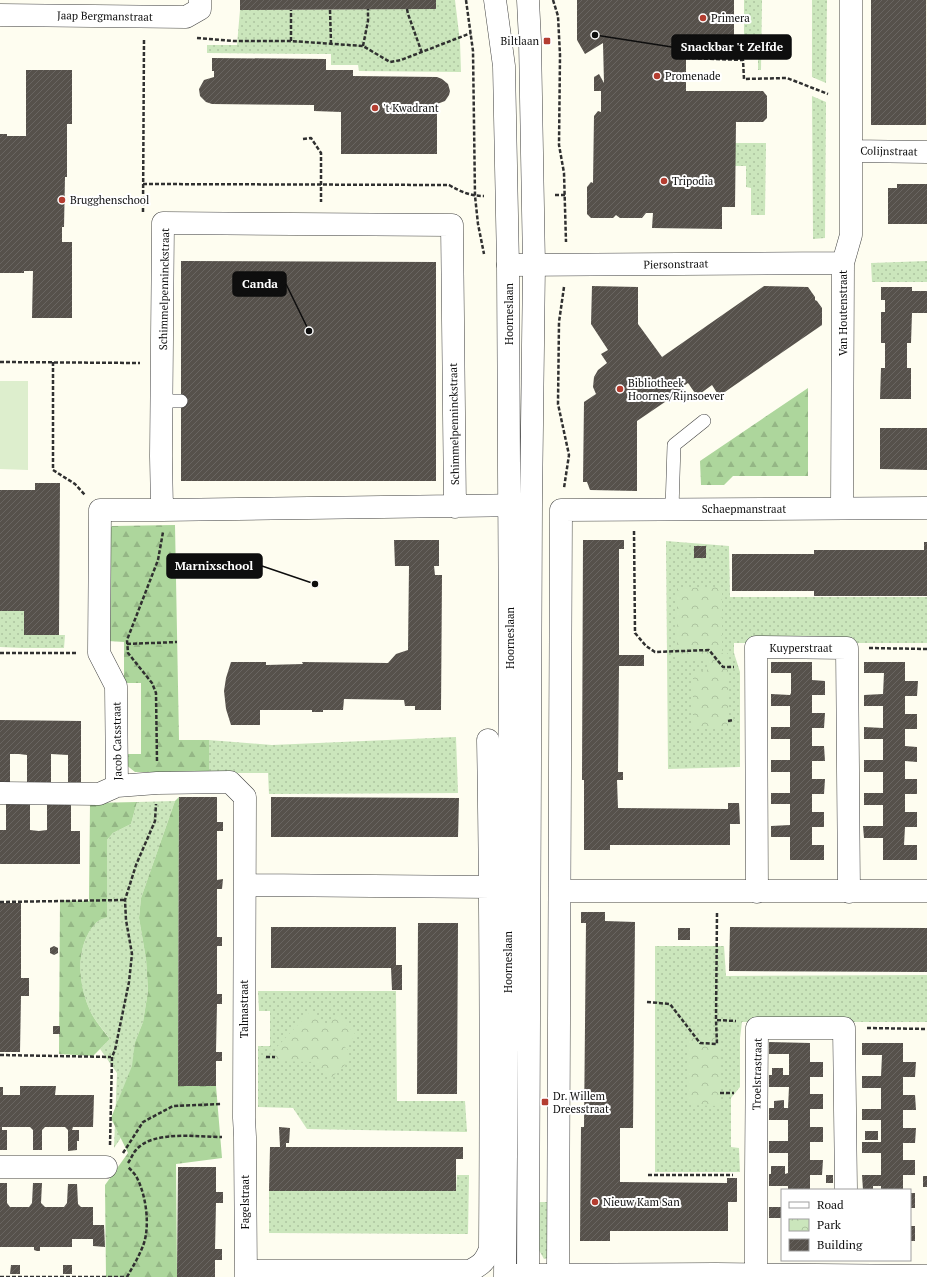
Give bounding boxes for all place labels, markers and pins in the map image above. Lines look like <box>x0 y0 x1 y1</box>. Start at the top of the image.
place label: Primera <box>711 11 750 25</box>
marker: Primera <box>698 13 708 23</box>
place label: Biltlaan <box>501 34 539 48</box>
callout: Snackbar 't Zelfde <box>672 35 791 59</box>
marker: Biltlaan <box>542 36 552 46</box>
place label: Promenade <box>665 69 721 83</box>
marker: Promenade <box>652 71 662 81</box>
place label: 't Kwadrant <box>383 101 439 115</box>
marker: 't Kwadrant <box>370 103 380 113</box>
place label: Tripodia <box>672 174 714 188</box>
marker: Tripodia <box>659 176 669 186</box>
place label: Brugghenschool <box>70 193 149 207</box>
marker: Brugghenschool <box>57 195 67 205</box>
callout: Canda <box>233 272 286 296</box>
place label: Bibliotheek Hoornes/Rijnsoever <box>628 376 725 403</box>
marker: Bibliotheek Hoornes/Rijnsoever <box>615 384 625 394</box>
callout: Marnixschool <box>167 554 262 578</box>
place label: Dr. Willem Dreesstraat <box>553 1089 609 1116</box>
marker: Dr. Willem Dreesstraat <box>540 1097 550 1107</box>
place label: Nieuw Kam San <box>603 1195 680 1209</box>
marker: Nieuw Kam San <box>590 1197 600 1207</box>

